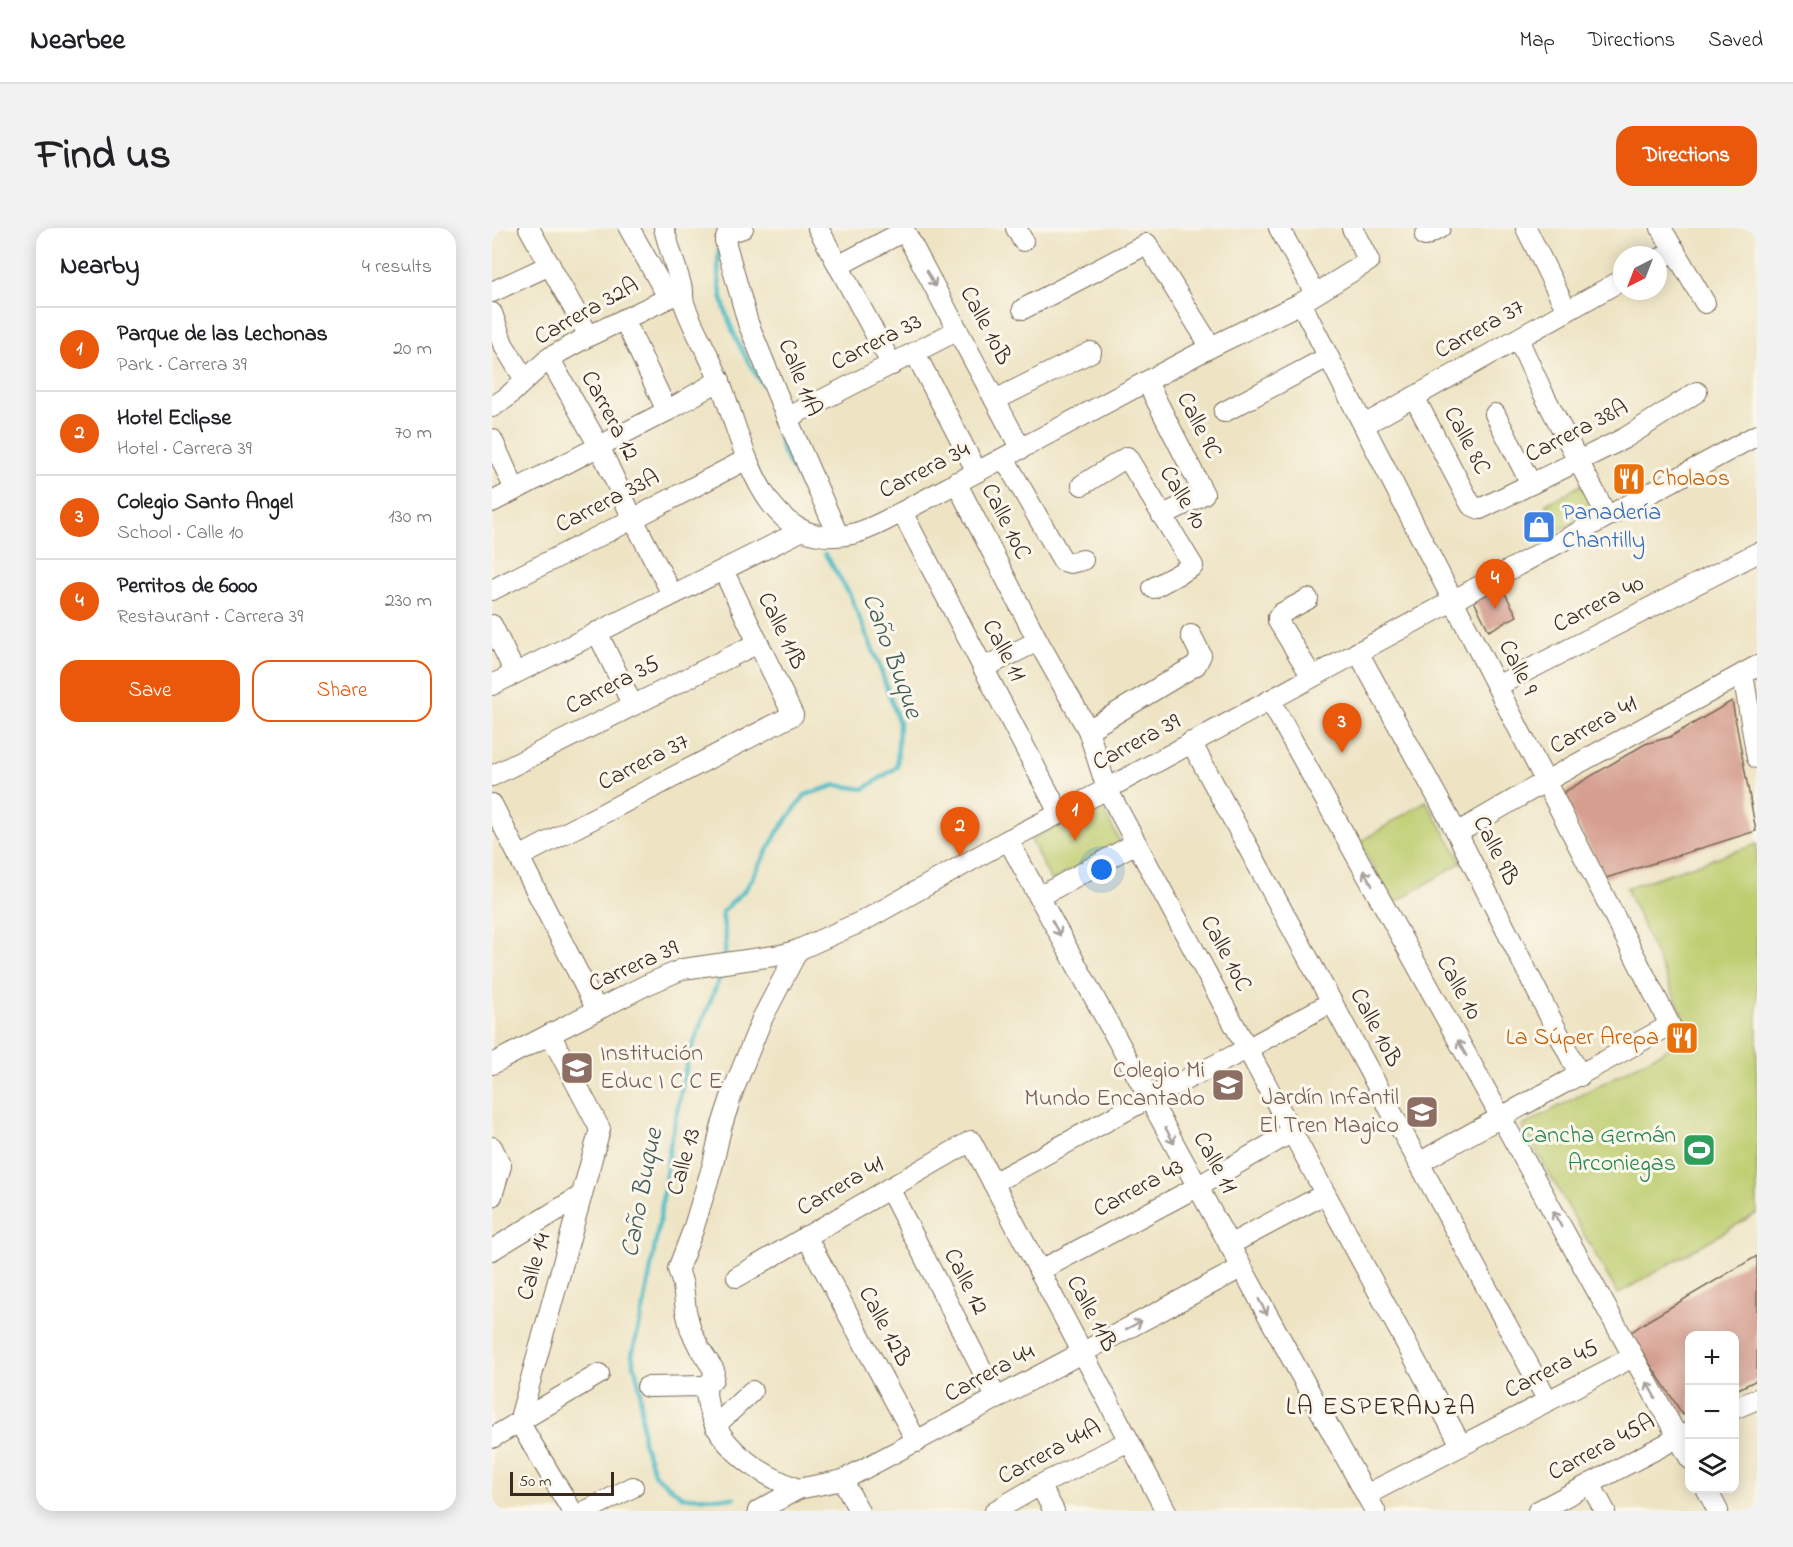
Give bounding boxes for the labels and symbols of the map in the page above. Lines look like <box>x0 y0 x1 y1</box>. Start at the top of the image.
north arrow <box>1613 246 1667 300</box>
street label: Carrera 32A <box>528 269 646 355</box>
one-way arrow <box>926 270 937 288</box>
street label: Calle 10B <box>950 280 1020 372</box>
street label: Carrera 37 <box>1429 291 1531 369</box>
street label: Carrera 33 <box>825 305 929 381</box>
street label: Calle 11A <box>768 334 830 422</box>
street label: Carrera 12 <box>571 365 647 467</box>
street label: Calle 9C <box>1166 386 1230 466</box>
street label: Carrera 38A <box>1519 391 1635 473</box>
street label: Calle 8C <box>1433 400 1499 482</box>
street label: Carrera 34 <box>873 433 977 509</box>
street label: Calle 10 <box>1149 459 1215 537</box>
street label: Carrera 33A <box>550 461 666 543</box>
restaurant icon: Cholaos <box>1611 461 1647 497</box>
place label: Cholaos <box>1652 462 1730 497</box>
street label: Calle 10C <box>971 477 1039 567</box>
place label: Panadería Chantilly <box>1562 496 1661 560</box>
shop icon: Panadería Chantilly <box>1521 509 1557 545</box>
pin: 4 <box>1476 560 1514 609</box>
street label: Carrera 40 <box>1547 567 1651 643</box>
street label: Calle 11B <box>747 586 815 676</box>
water label: Caño Buque <box>851 588 932 725</box>
street label: Calle 11 <box>972 614 1034 689</box>
street label: Calle 9 <box>1488 634 1546 703</box>
street label: Carrera 35 <box>560 647 667 725</box>
street label: Carrera 41 <box>1544 687 1645 765</box>
pin: 3 <box>1322 704 1362 753</box>
street label: Carrera 39 <box>1087 705 1188 781</box>
street label: Carrera 37 <box>592 725 696 801</box>
pin: 1 <box>1056 792 1094 841</box>
pin: 2 <box>940 808 980 857</box>
street label: Calle 9B <box>1463 810 1527 892</box>
your location <box>1087 855 1116 884</box>
one-way arrow <box>1362 869 1373 887</box>
street label: Calle 10C <box>1190 910 1260 998</box>
one-way arrow <box>1051 919 1062 937</box>
street label: Carrera 39 <box>583 931 685 1002</box>
street label: Calle 10 <box>1426 949 1490 1027</box>
street label: Calle 10B <box>1340 982 1410 1074</box>
restaurant icon: La Súper Arepa <box>1664 1020 1700 1056</box>
place label: La Súper Arepa <box>1506 1021 1659 1056</box>
place label: Institución Educ I C C E <box>600 1037 723 1100</box>
one-way arrow <box>1456 1040 1468 1057</box>
school or university icon: Institución Educ I C C E <box>559 1050 595 1086</box>
place label: Colegio Mi Mundo Encantado <box>1024 1054 1205 1117</box>
school or university icon: Colegio Mi Mundo Encantado <box>1210 1067 1246 1103</box>
place label: Jardín Infantil El Tren Magico <box>1259 1081 1399 1144</box>
school or university icon: Jardín Infantil El Tren Magico <box>1404 1094 1440 1130</box>
place label: Cancha Germán Arconiegas <box>1521 1119 1676 1182</box>
water label: Caño Buque <box>612 1124 674 1261</box>
street label: Calle 13 <box>659 1124 711 1200</box>
street label: Calle 11 <box>1183 1126 1246 1201</box>
one-way arrow <box>1164 1127 1176 1144</box>
sports icon: Cancha Germán Arconiegas <box>1681 1132 1717 1168</box>
street label: Carrera 41 <box>791 1148 891 1226</box>
street label: Carrera 43 <box>1088 1151 1190 1227</box>
one-way arrow <box>1551 1211 1563 1228</box>
street label: Calle 14 <box>509 1229 561 1305</box>
street label: Calle 12 <box>933 1243 997 1321</box>
street label: Calle 11B <box>1056 1269 1126 1359</box>
street label: Calle 12B <box>848 1281 920 1373</box>
one-way arrow <box>1258 1298 1269 1316</box>
one-way arrow <box>1125 1319 1142 1331</box>
street label: Carrera 45 <box>1499 1331 1606 1409</box>
street label: Carrera 44 <box>939 1336 1042 1412</box>
one-way arrow <box>1645 1381 1656 1399</box>
district label: LA ESPERANZA <box>1286 1389 1476 1427</box>
street label: Carrera 45A <box>1542 1405 1662 1491</box>
street label: Carrera 44A <box>992 1411 1108 1495</box>
scale bar <box>510 1469 614 1496</box>

